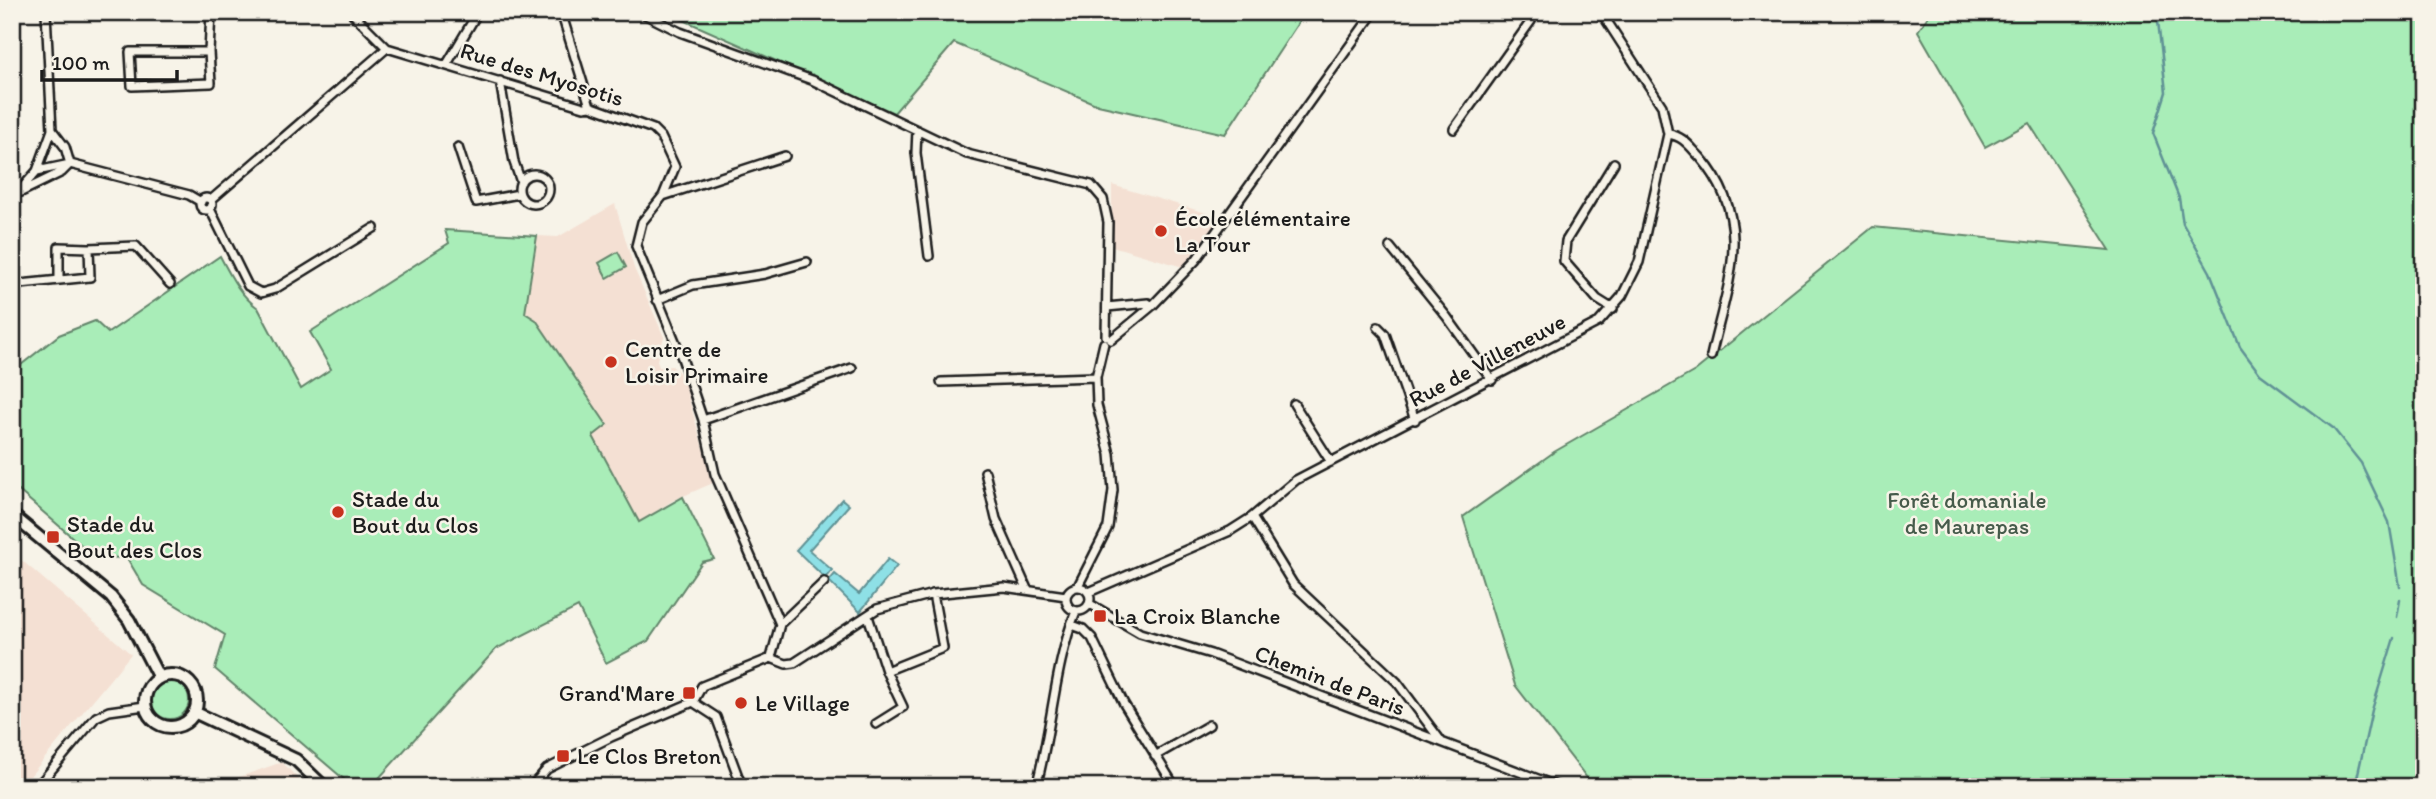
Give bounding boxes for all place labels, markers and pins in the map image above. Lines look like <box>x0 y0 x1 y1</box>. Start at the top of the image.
place label: École élémentaire La Tour <box>1175 204 1351 258</box>
marker: École élémentaire La Tour <box>1153 223 1169 239</box>
place label: Centre de Loisir Primaire <box>625 335 769 389</box>
marker: Centre de Loisir Primaire <box>603 354 619 370</box>
place label: Stade du Bout du Clos <box>352 485 479 539</box>
marker: Stade du Bout du Clos <box>330 504 346 520</box>
place label: Stade du Bout des Clos <box>67 510 202 564</box>
marker: Stade du Bout des Clos <box>45 529 61 545</box>
place label: La Croix Blanche <box>1114 602 1280 630</box>
marker: La Croix Blanche <box>1092 608 1108 624</box>
place label: Grand'Mare <box>559 679 675 707</box>
marker: Grand'Mare <box>681 685 697 701</box>
place label: Le Village <box>755 689 850 717</box>
marker: Le Village <box>733 695 749 711</box>
place label: Le Clos Breton <box>577 742 721 770</box>
marker: Le Clos Breton <box>555 748 571 764</box>

